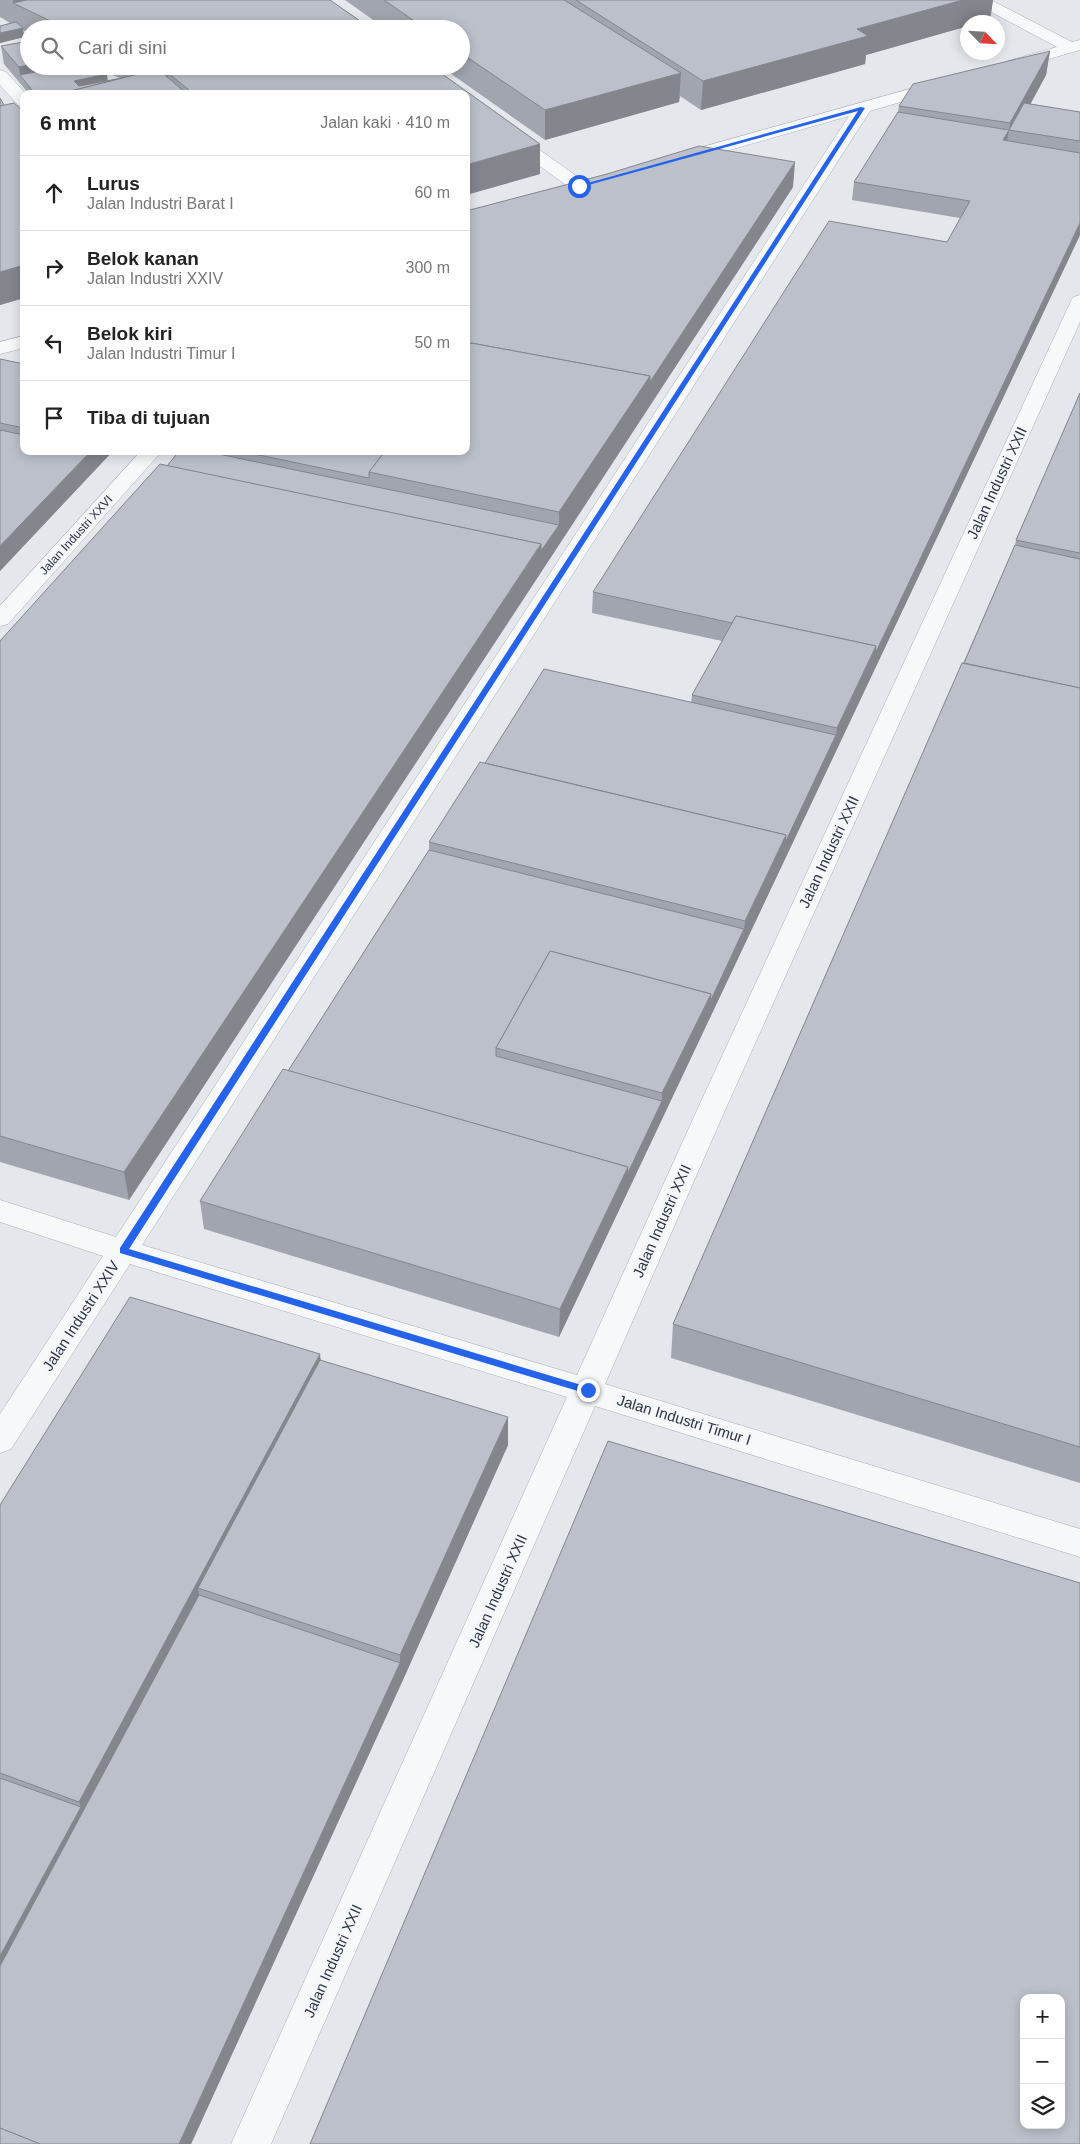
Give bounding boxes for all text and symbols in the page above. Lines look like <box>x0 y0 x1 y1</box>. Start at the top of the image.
north arrow <box>960 15 1005 60</box>
search box <box>20 20 470 75</box>
icon: search <box>38 34 66 62</box>
text: Cari di sini <box>78 37 167 58</box>
text: 6 mnt <box>40 111 96 134</box>
text: Jalan kaki · 410 m <box>320 114 450 131</box>
text: Lurus <box>87 173 140 194</box>
route start <box>568 175 591 198</box>
icon: ahead <box>40 179 68 207</box>
text: 60 m <box>414 184 450 201</box>
text: Jalan Industri Barat I <box>87 195 234 212</box>
text: Belok kanan <box>87 248 199 269</box>
icon: right <box>40 254 68 282</box>
text: 300 m <box>406 259 450 276</box>
text: Jalan Industri XXIV <box>87 270 223 287</box>
text: Belok kiri <box>87 323 173 344</box>
icon: left <box>40 329 68 357</box>
text: 50 m <box>414 334 450 351</box>
text: Jalan Industri Timur I <box>87 345 236 362</box>
icon: arrive <box>40 404 68 432</box>
text: Tiba di tujuan <box>87 407 210 428</box>
street label: Jalan Industri XXII <box>963 424 1030 542</box>
street label: Jalan Industri XXVI <box>37 492 115 578</box>
street label: Jalan Industri XXII <box>795 793 862 911</box>
street label: Jalan Industri XXII <box>629 1162 694 1280</box>
street label: Jalan Industri XXIV <box>39 1258 122 1374</box>
route end <box>577 1379 600 1402</box>
street label: Jalan Industri Timur I <box>615 1391 753 1448</box>
street label: Jalan Industri XXII <box>465 1532 530 1650</box>
street label: Jalan Industri XXII <box>300 1902 365 2020</box>
map controls <box>1020 1994 1065 2129</box>
button: + <box>1020 1994 1065 2039</box>
button: − <box>1020 2039 1065 2084</box>
button: layers <box>1020 2084 1065 2129</box>

